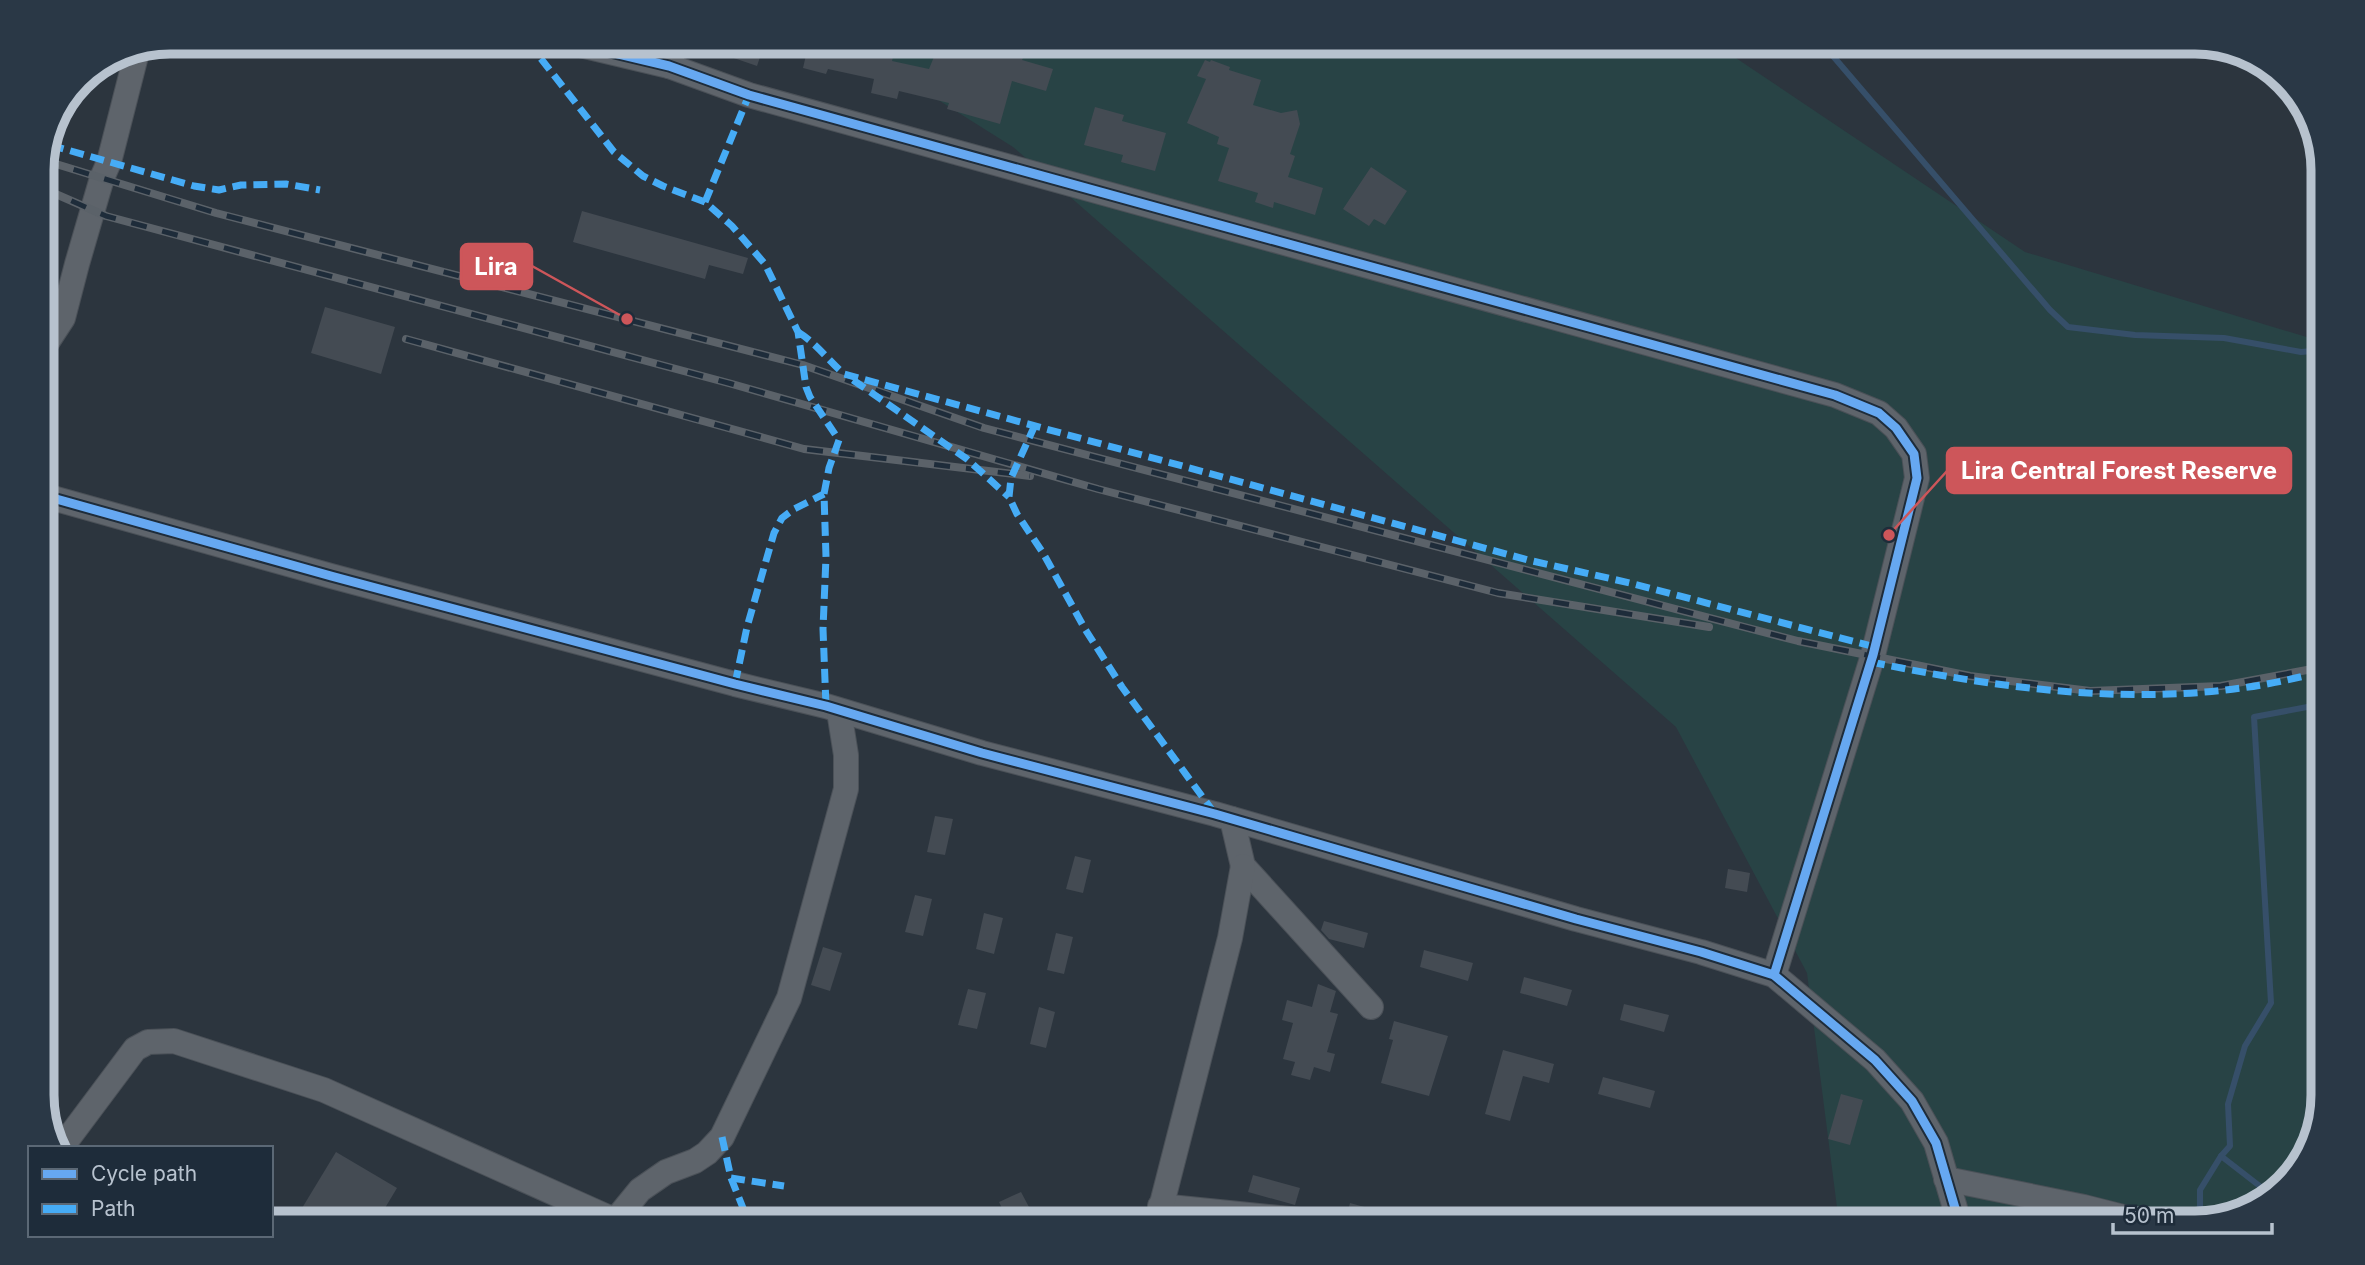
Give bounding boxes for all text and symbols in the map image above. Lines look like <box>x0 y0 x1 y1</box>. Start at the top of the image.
callout: Lira <box>461 244 532 289</box>
text: Lira <box>474 252 518 281</box>
callout: Lira Central Forest Reserve <box>1947 448 2291 493</box>
text: Lira Central Forest Reserve <box>1961 456 2277 485</box>
legend <box>28 1146 273 1237</box>
text: Cycle path <box>91 1161 197 1186</box>
scale bar <box>2113 1192 2272 1236</box>
text: Path <box>91 1196 136 1221</box>
text: 50 m <box>2124 1203 2174 1228</box>

